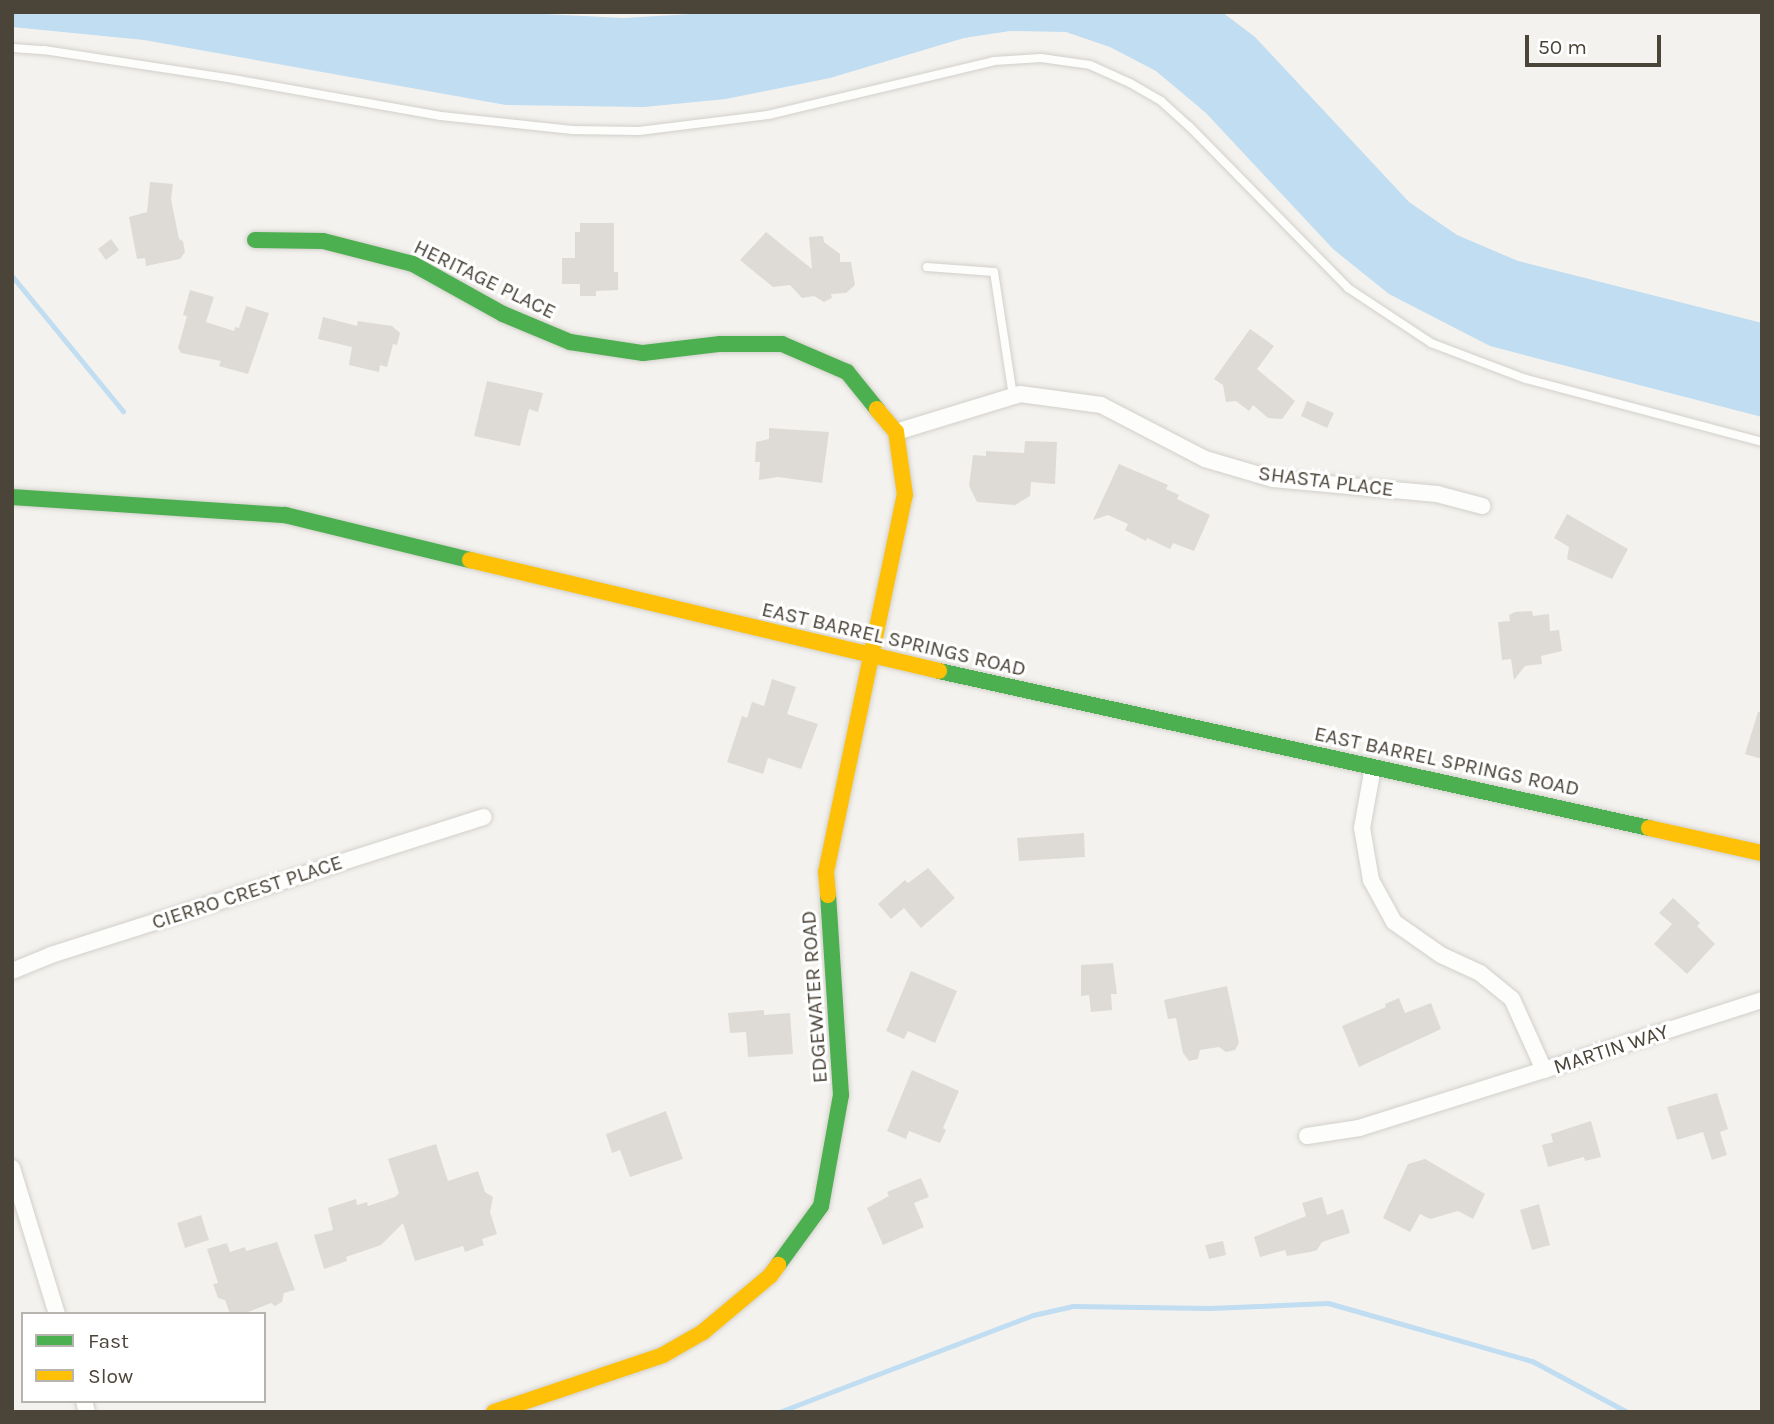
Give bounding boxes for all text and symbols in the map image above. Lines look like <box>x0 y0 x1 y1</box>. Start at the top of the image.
scale bar <box>1529 21 1666 65</box>
text: 50 m <box>1538 35 1587 59</box>
street label: HERITAGE PLACE <box>410 234 560 324</box>
street label: SHASTA PLACE <box>1257 460 1395 502</box>
street label: EAST BARREL SPRINGS ROAD <box>759 596 1029 682</box>
street label: EAST BARREL SPRINGS ROAD <box>1312 721 1582 801</box>
street label: CIERRO CREST PLACE <box>149 849 345 935</box>
street label: EDGEWATER ROAD <box>795 910 833 1084</box>
street label: MARTIN WAY <box>1550 1019 1672 1079</box>
legend <box>21 1312 266 1403</box>
text: Fast <box>88 1329 129 1353</box>
text: Slow <box>88 1364 133 1388</box>

